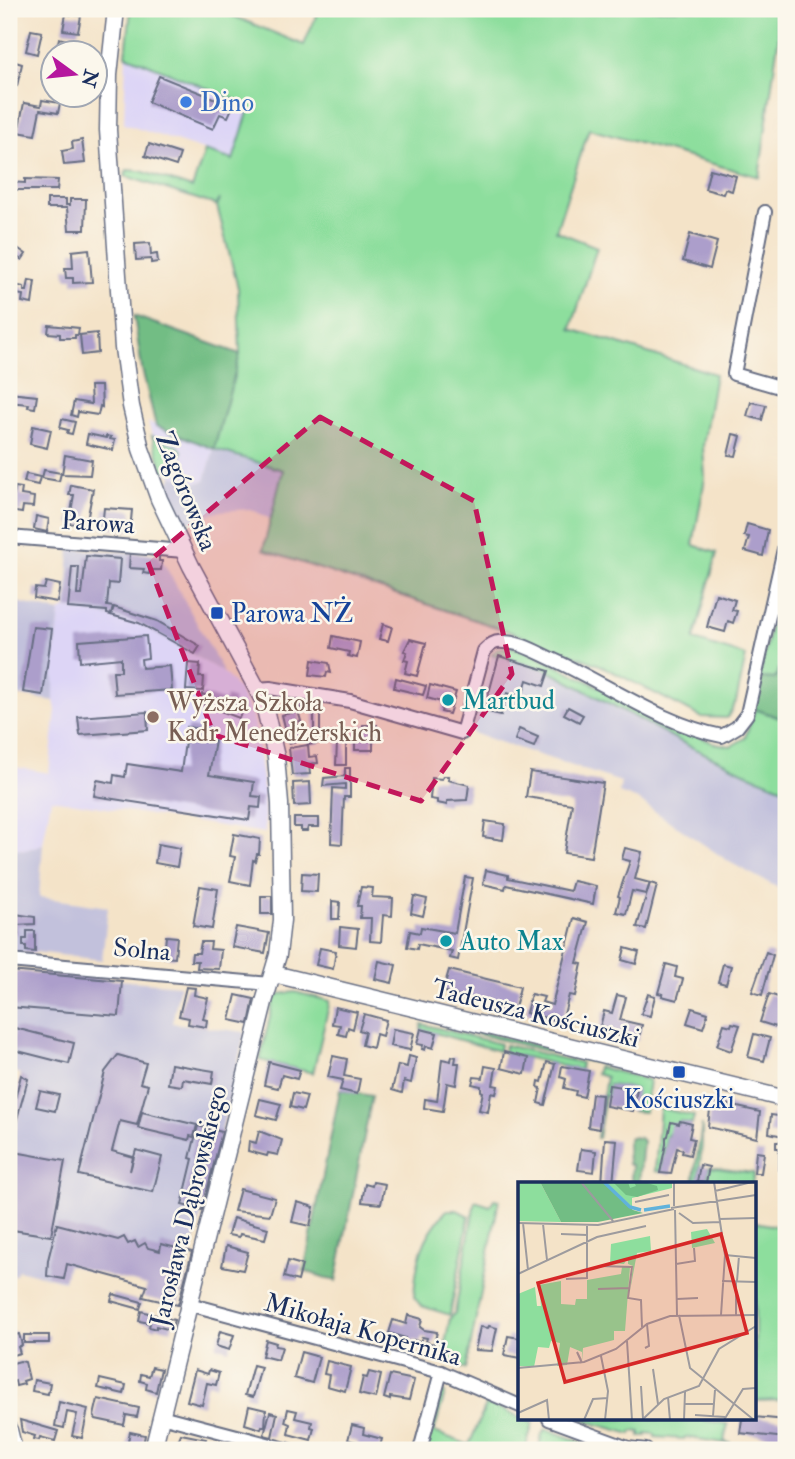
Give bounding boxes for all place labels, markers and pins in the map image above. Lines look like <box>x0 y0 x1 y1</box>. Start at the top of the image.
place label: Dino <box>200 87 254 119</box>
marker: Dino <box>178 94 194 110</box>
place label: Parowa NŻ <box>231 596 353 630</box>
marker: Parowa NŻ <box>209 605 225 621</box>
place label: Martbud <box>462 685 555 717</box>
place label: Wyższa Szkoła Kadr Menedżerskich <box>166 687 382 749</box>
marker: Martbud <box>440 692 456 708</box>
marker: Wyższa Szkoła Kadr Menedżerskich <box>145 709 161 725</box>
place label: Auto Max <box>459 926 564 958</box>
marker: Auto Max <box>438 933 454 949</box>
marker: Kościuszki <box>671 1064 687 1080</box>
place label: Kościuszki <box>624 1084 734 1116</box>

